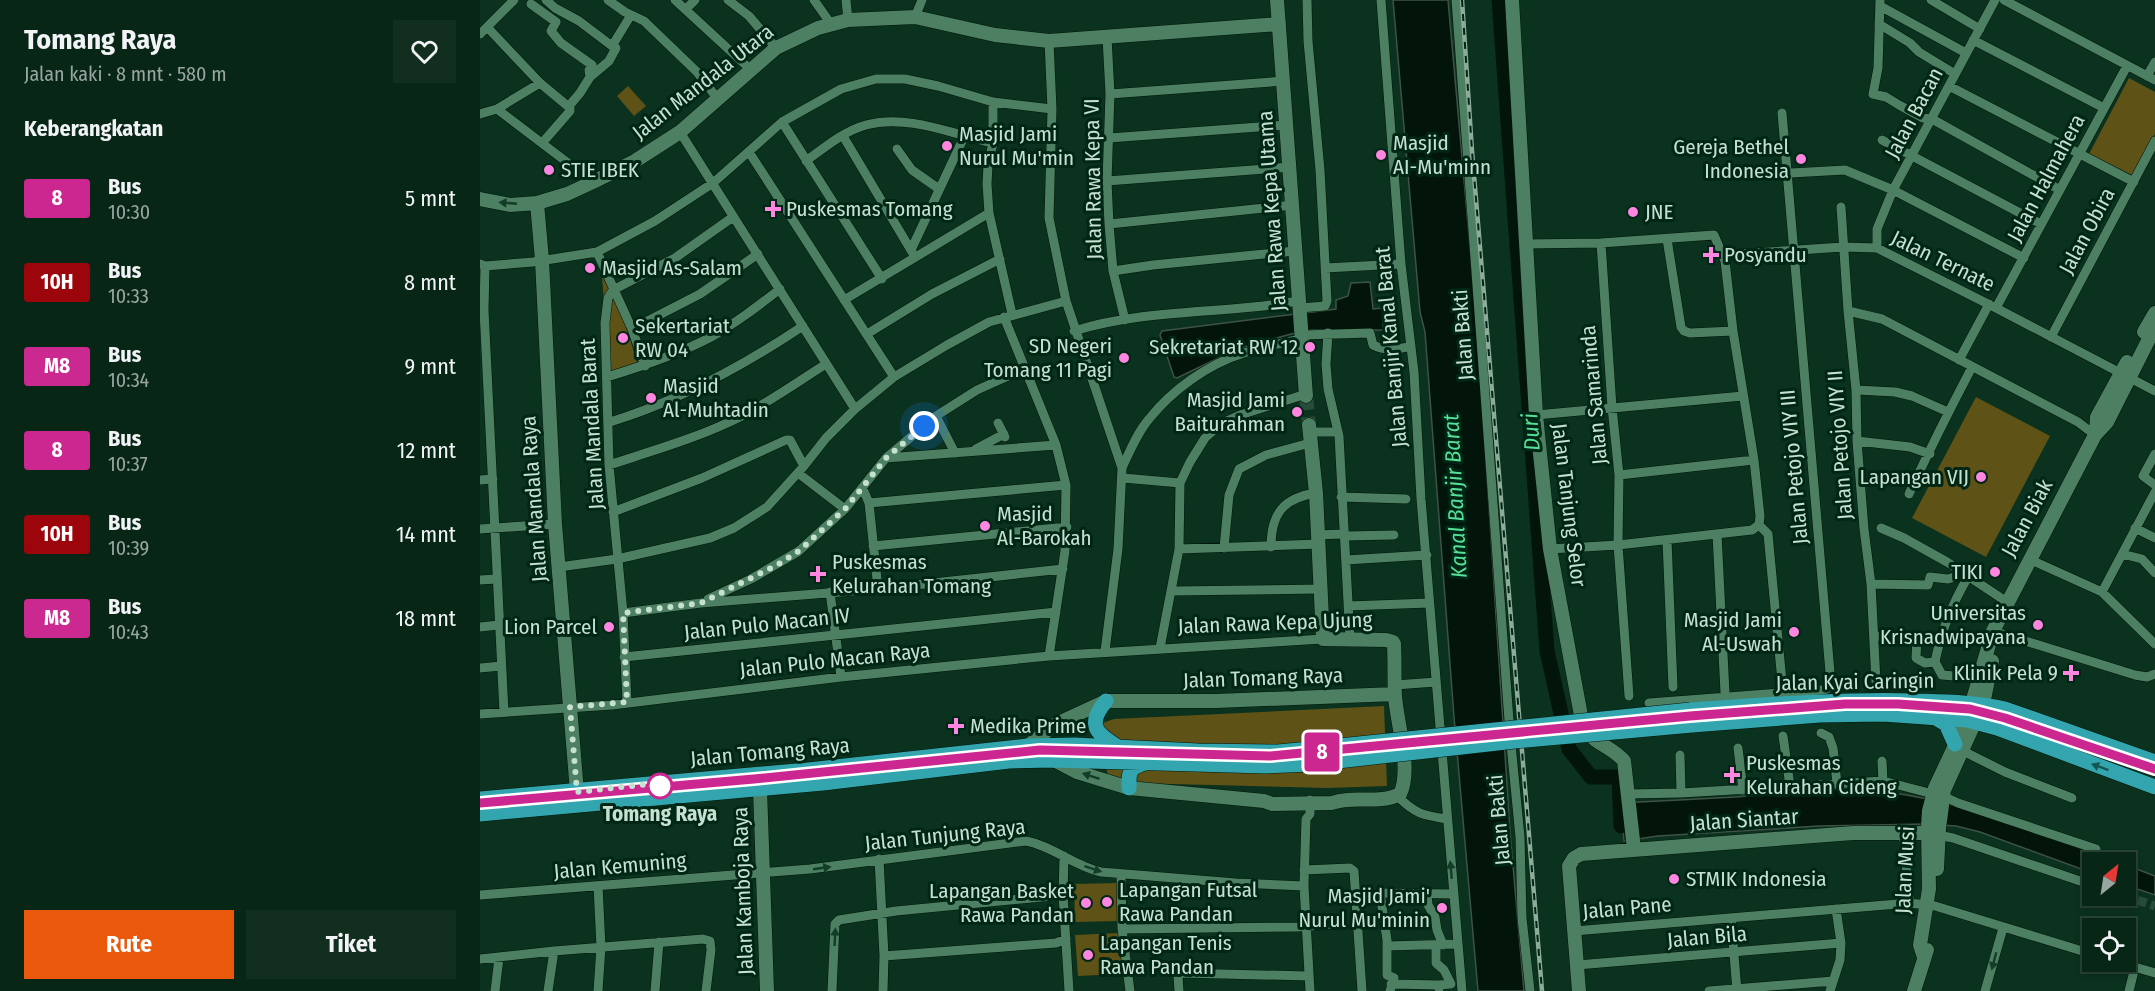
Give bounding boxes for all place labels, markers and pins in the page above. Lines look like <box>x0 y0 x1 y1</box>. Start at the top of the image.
place label: Masjid Jami Nurul Mu'min <box>959 121 1074 171</box>
place label: Masjid AI-Mu'minn <box>1393 130 1491 180</box>
place label: Gereja Bethel Indonesia <box>1673 134 1789 184</box>
marker: Masjid Jami Nurul Mu'min <box>940 139 954 153</box>
marker: Masjid AI-Mu'minn <box>1374 148 1388 162</box>
marker: Gereja Bethel Indonesia <box>1794 152 1808 166</box>
place label: STIE IBEK <box>561 157 640 183</box>
marker: STIE IBEK <box>542 163 556 177</box>
place label: Puskesmas Tomang <box>786 196 953 222</box>
place label: JNE <box>1645 199 1673 225</box>
marker: Puskesmas Tomang <box>764 200 782 218</box>
marker: JNE <box>1626 205 1640 219</box>
place label: Posyandu <box>1724 242 1807 268</box>
marker: Posyandu <box>1702 246 1720 264</box>
place label: Masjid As-Salam <box>602 255 742 281</box>
marker: Masjid As-Salam <box>583 261 597 275</box>
place label: Sekertariat RW 04 <box>635 313 730 363</box>
marker: Sekertariat RW 04 <box>616 331 630 345</box>
place label: SD Negeri Tomang 11 Pagi <box>984 333 1112 383</box>
place label: Sekretariat RW 12 <box>1149 334 1298 360</box>
marker: Sekretariat RW 12 <box>1303 340 1317 354</box>
marker: SD Negeri Tomang 11 Pagi <box>1117 351 1131 365</box>
place label: Masjid Al-Muhtadin <box>663 373 769 423</box>
place label: Masjid Jami Baiturahman <box>1175 387 1285 437</box>
marker: Masjid Al-Muhtadin <box>644 391 658 405</box>
marker: Masjid Jami Baiturahman <box>1290 405 1304 419</box>
place label: Lapangan VIJ <box>1860 464 1969 490</box>
marker: Lapangan VIJ <box>1974 470 1988 484</box>
place label: Masjid Al-Barokah <box>997 501 1092 551</box>
marker: Masjid Al-Barokah <box>978 519 992 533</box>
place label: Puskesmas Kelurahan Tomang <box>832 549 991 599</box>
place label: TIKI <box>1951 559 1983 585</box>
marker: Puskesmas Kelurahan Tomang <box>809 565 827 583</box>
marker: TIKI <box>1988 565 2002 579</box>
place label: Universitas Krisnadwipayana <box>1880 600 2026 650</box>
place label: Masjid Jami Al-Uswah <box>1684 607 1782 657</box>
place label: Lion Parcel <box>504 614 597 640</box>
marker: Universitas Krisnadwipayana <box>2031 618 2045 632</box>
marker: Lion Parcel <box>602 620 616 634</box>
marker: Masjid Jami Al-Uswah <box>1787 625 1801 639</box>
place label: Klinik Pela 9 <box>1953 660 2058 686</box>
marker: Klinik Pela 9 <box>2062 664 2080 682</box>
place label: Medika Prime <box>970 713 1086 739</box>
marker: Medika Prime <box>947 717 965 735</box>
place label: Puskesmas Kelurahan Cideng <box>1746 750 1897 800</box>
marker: Puskesmas Kelurahan Cideng <box>1723 766 1741 784</box>
marker: Tomang Raya <box>647 773 673 799</box>
place label: Tomang Raya <box>603 801 717 827</box>
place label: STMIK Indonesia <box>1686 866 1827 892</box>
marker: STMIK Indonesia <box>1667 872 1681 886</box>
place label: Lapangan Futsal Rawa Pandan <box>1119 877 1258 927</box>
place label: Lapangan Basket Rawa Pandan <box>929 878 1074 928</box>
place label: Masjid Jami' Nurul Mu'minin <box>1298 883 1430 933</box>
marker: Lapangan Futsal Rawa Pandan <box>1100 895 1114 909</box>
marker: Lapangan Basket Rawa Pandan <box>1079 896 1093 910</box>
marker: Masjid Jami' Nurul Mu'minin <box>1435 901 1449 915</box>
place label: Lapangan Tenis Rawa Pandan <box>1100 930 1232 980</box>
marker: Lapangan Tenis Rawa Pandan <box>1081 948 1095 962</box>

